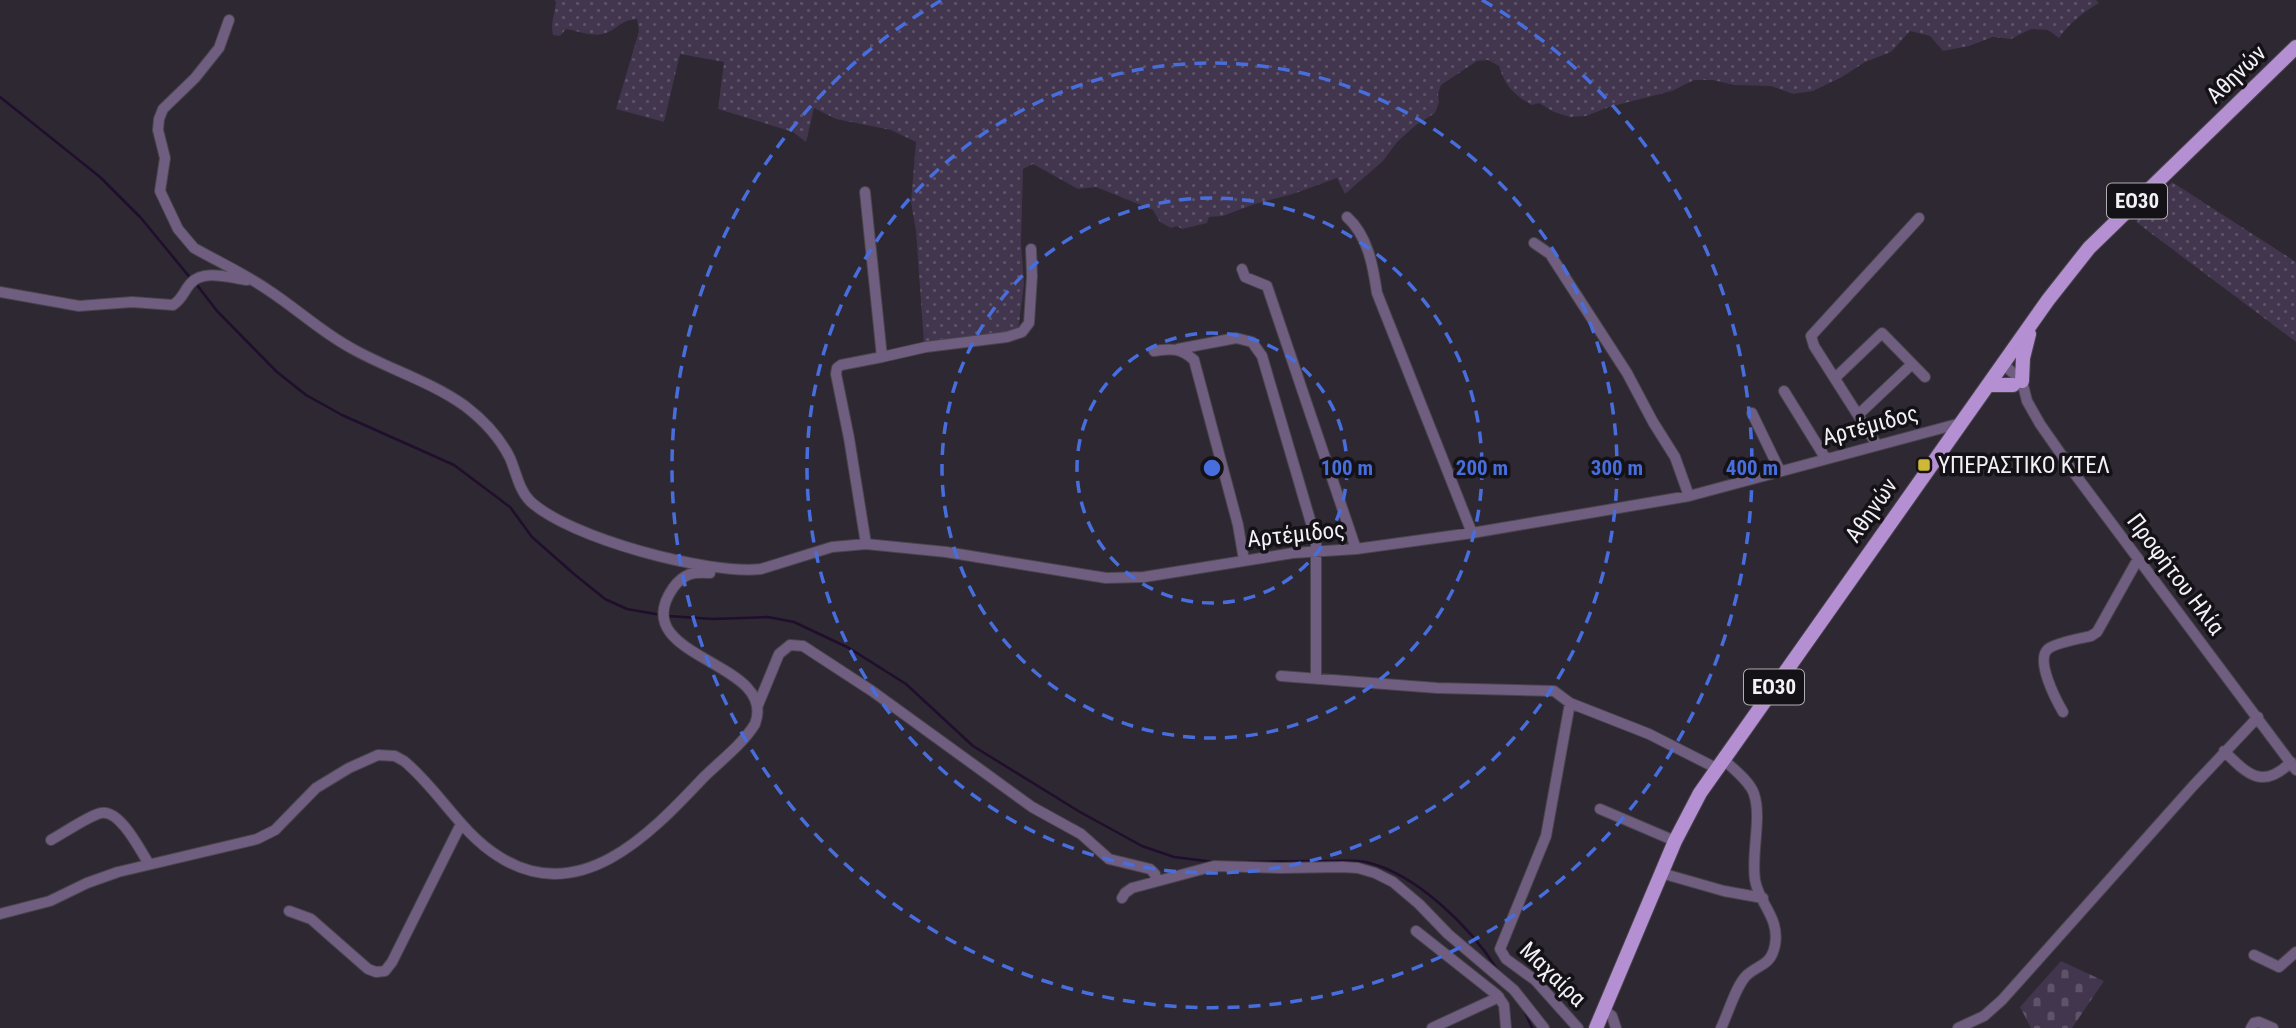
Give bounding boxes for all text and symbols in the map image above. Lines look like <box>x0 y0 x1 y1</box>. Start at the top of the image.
street label: Αθηνών <box>2201 39 2272 109</box>
road number: ΕΟ30 <box>2107 184 2167 218</box>
street label: Αρτέμιδος <box>1819 400 1921 451</box>
place label: ΥΠΕΡΑΣΤΙΚΟ ΚΤΕΛ <box>1938 452 2110 479</box>
centre of rings <box>1200 456 1224 480</box>
text: 100 m <box>1321 456 1373 480</box>
text: 200 m <box>1456 456 1508 480</box>
text: 300 m <box>1591 456 1643 480</box>
text: 400 m <box>1726 456 1778 480</box>
marker: ΥΠΕΡΑΣΤΙΚΟ ΚΤΕΛ <box>1916 457 1932 473</box>
street label: Αθηνών <box>1840 473 1903 548</box>
street label: Προφήτου Ηλία <box>2121 508 2230 640</box>
street label: Αρτέμιδος <box>1246 516 1346 553</box>
road number: ΕΟ30 <box>1744 670 1804 704</box>
street label: Μαχαίρα <box>1514 936 1591 1012</box>

